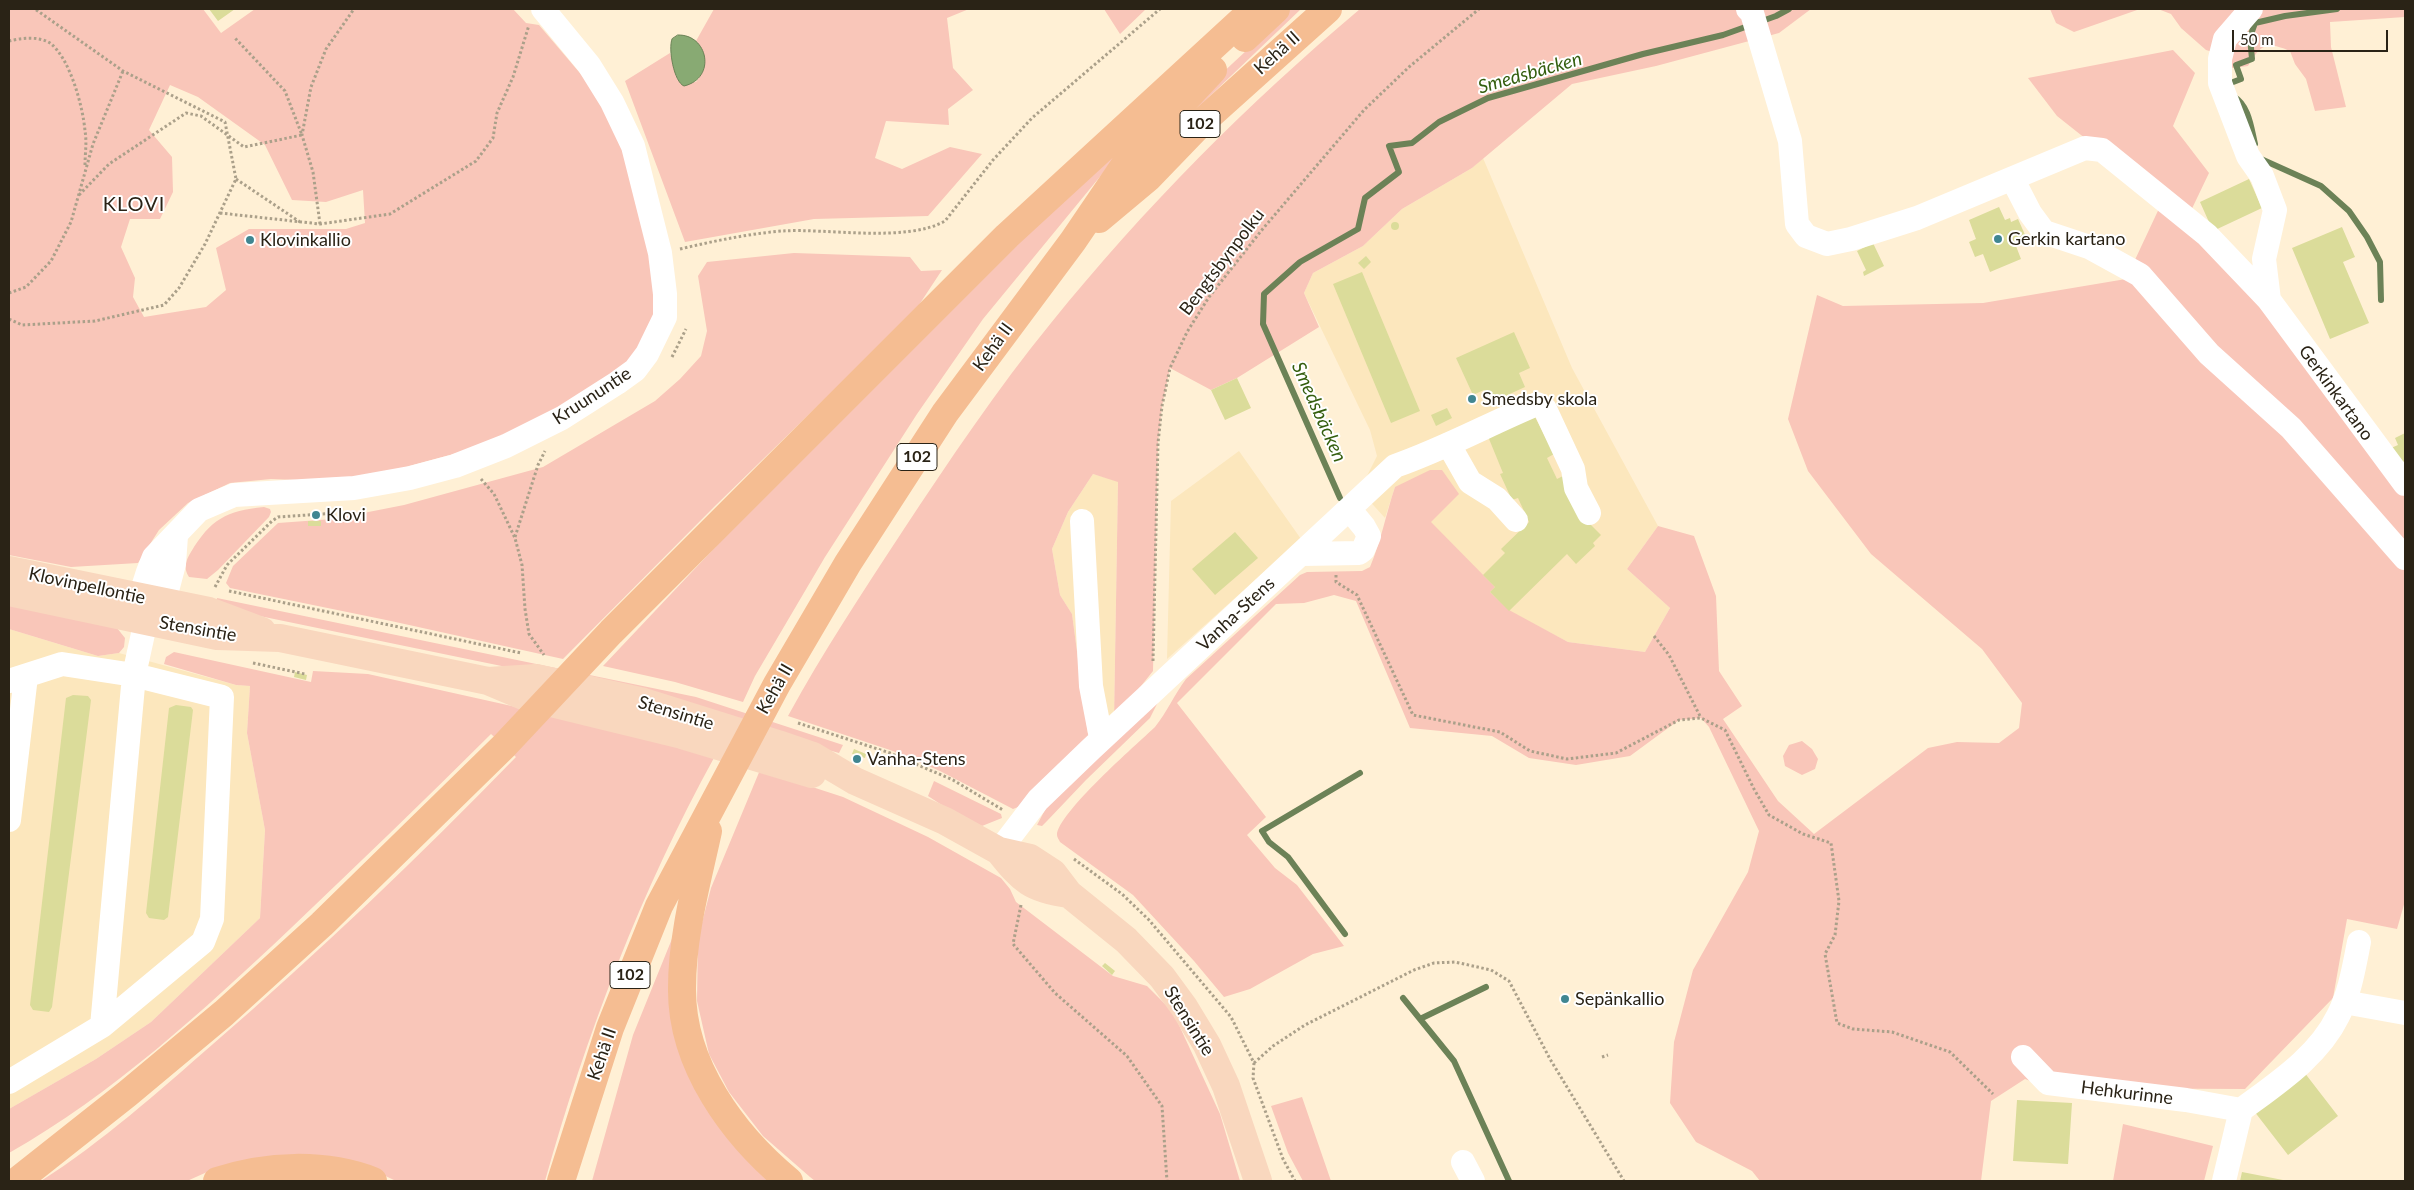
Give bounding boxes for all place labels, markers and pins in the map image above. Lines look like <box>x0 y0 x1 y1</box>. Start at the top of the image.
place label: Gerkin kartano <box>2008 228 2126 250</box>
place label: Klovinkallio <box>260 229 351 251</box>
marker: Gerkin kartano <box>1992 233 2004 245</box>
marker: Klovinkallio <box>244 234 256 246</box>
place label: Smedsby skola <box>1482 388 1597 410</box>
marker: Smedsby skola <box>1466 393 1478 405</box>
place label: Klovi <box>326 504 366 526</box>
marker: Klovi <box>310 509 322 521</box>
place label: Vanha-Stens <box>867 748 966 770</box>
marker: Vanha-Stens <box>851 753 863 765</box>
place label: Sepänkallio <box>1575 988 1664 1010</box>
marker: Sepänkallio <box>1559 993 1571 1005</box>

